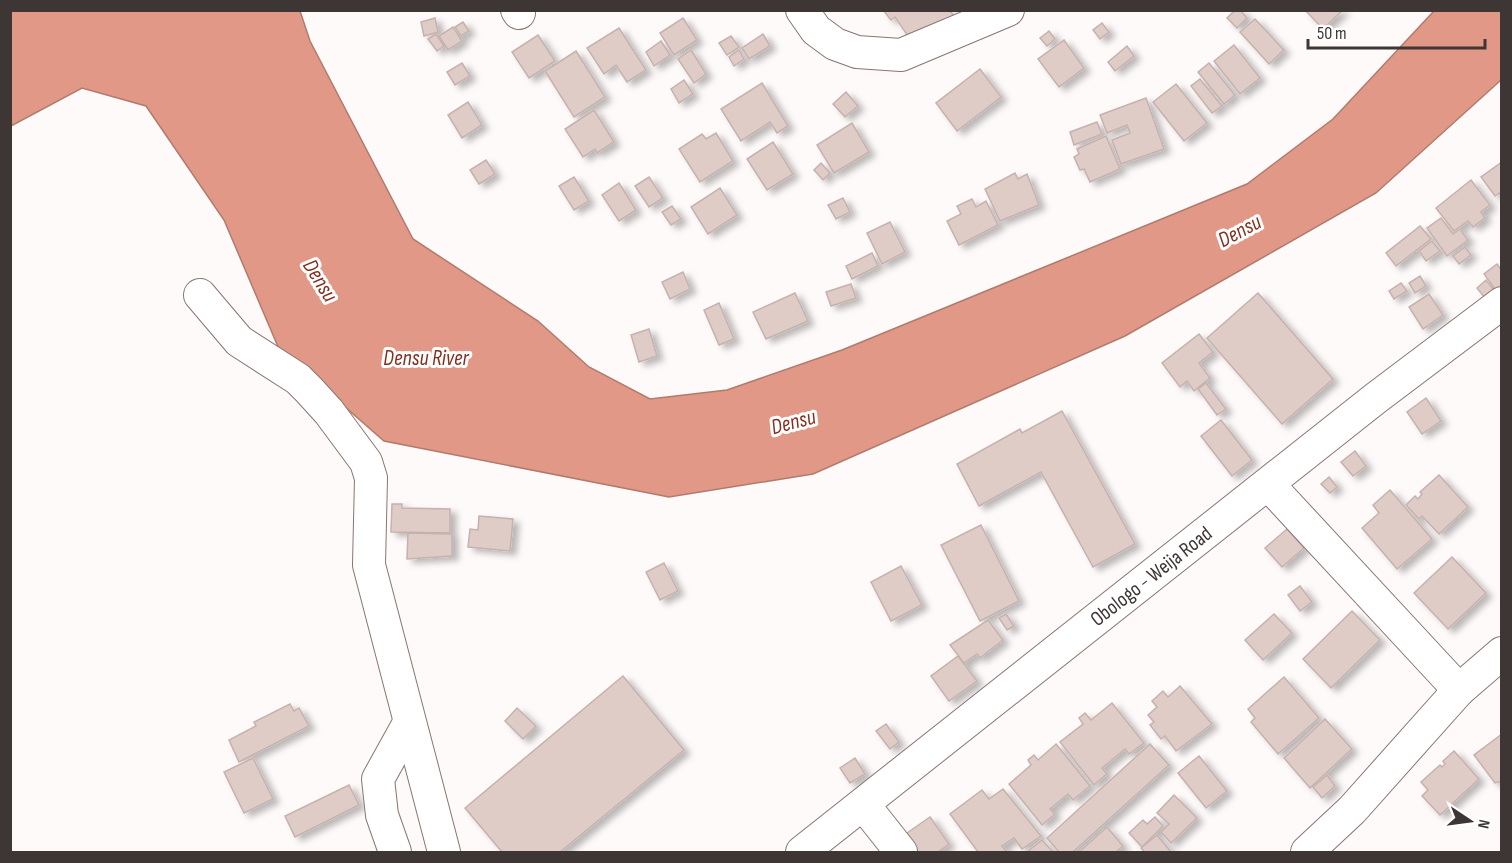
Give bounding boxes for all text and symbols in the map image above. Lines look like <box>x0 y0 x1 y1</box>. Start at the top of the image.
scale bar <box>1308 12 1485 50</box>
text: 50 m <box>1317 23 1347 44</box>
water label: Densu <box>1213 209 1266 254</box>
water label: Densu <box>296 255 343 307</box>
water label: Densu River <box>383 345 470 372</box>
water label: Densu <box>768 404 819 441</box>
street label: Obologo - Weija Road <box>1085 521 1217 632</box>
north arrow <box>1440 791 1500 851</box>
text: N <box>1473 818 1493 830</box>

